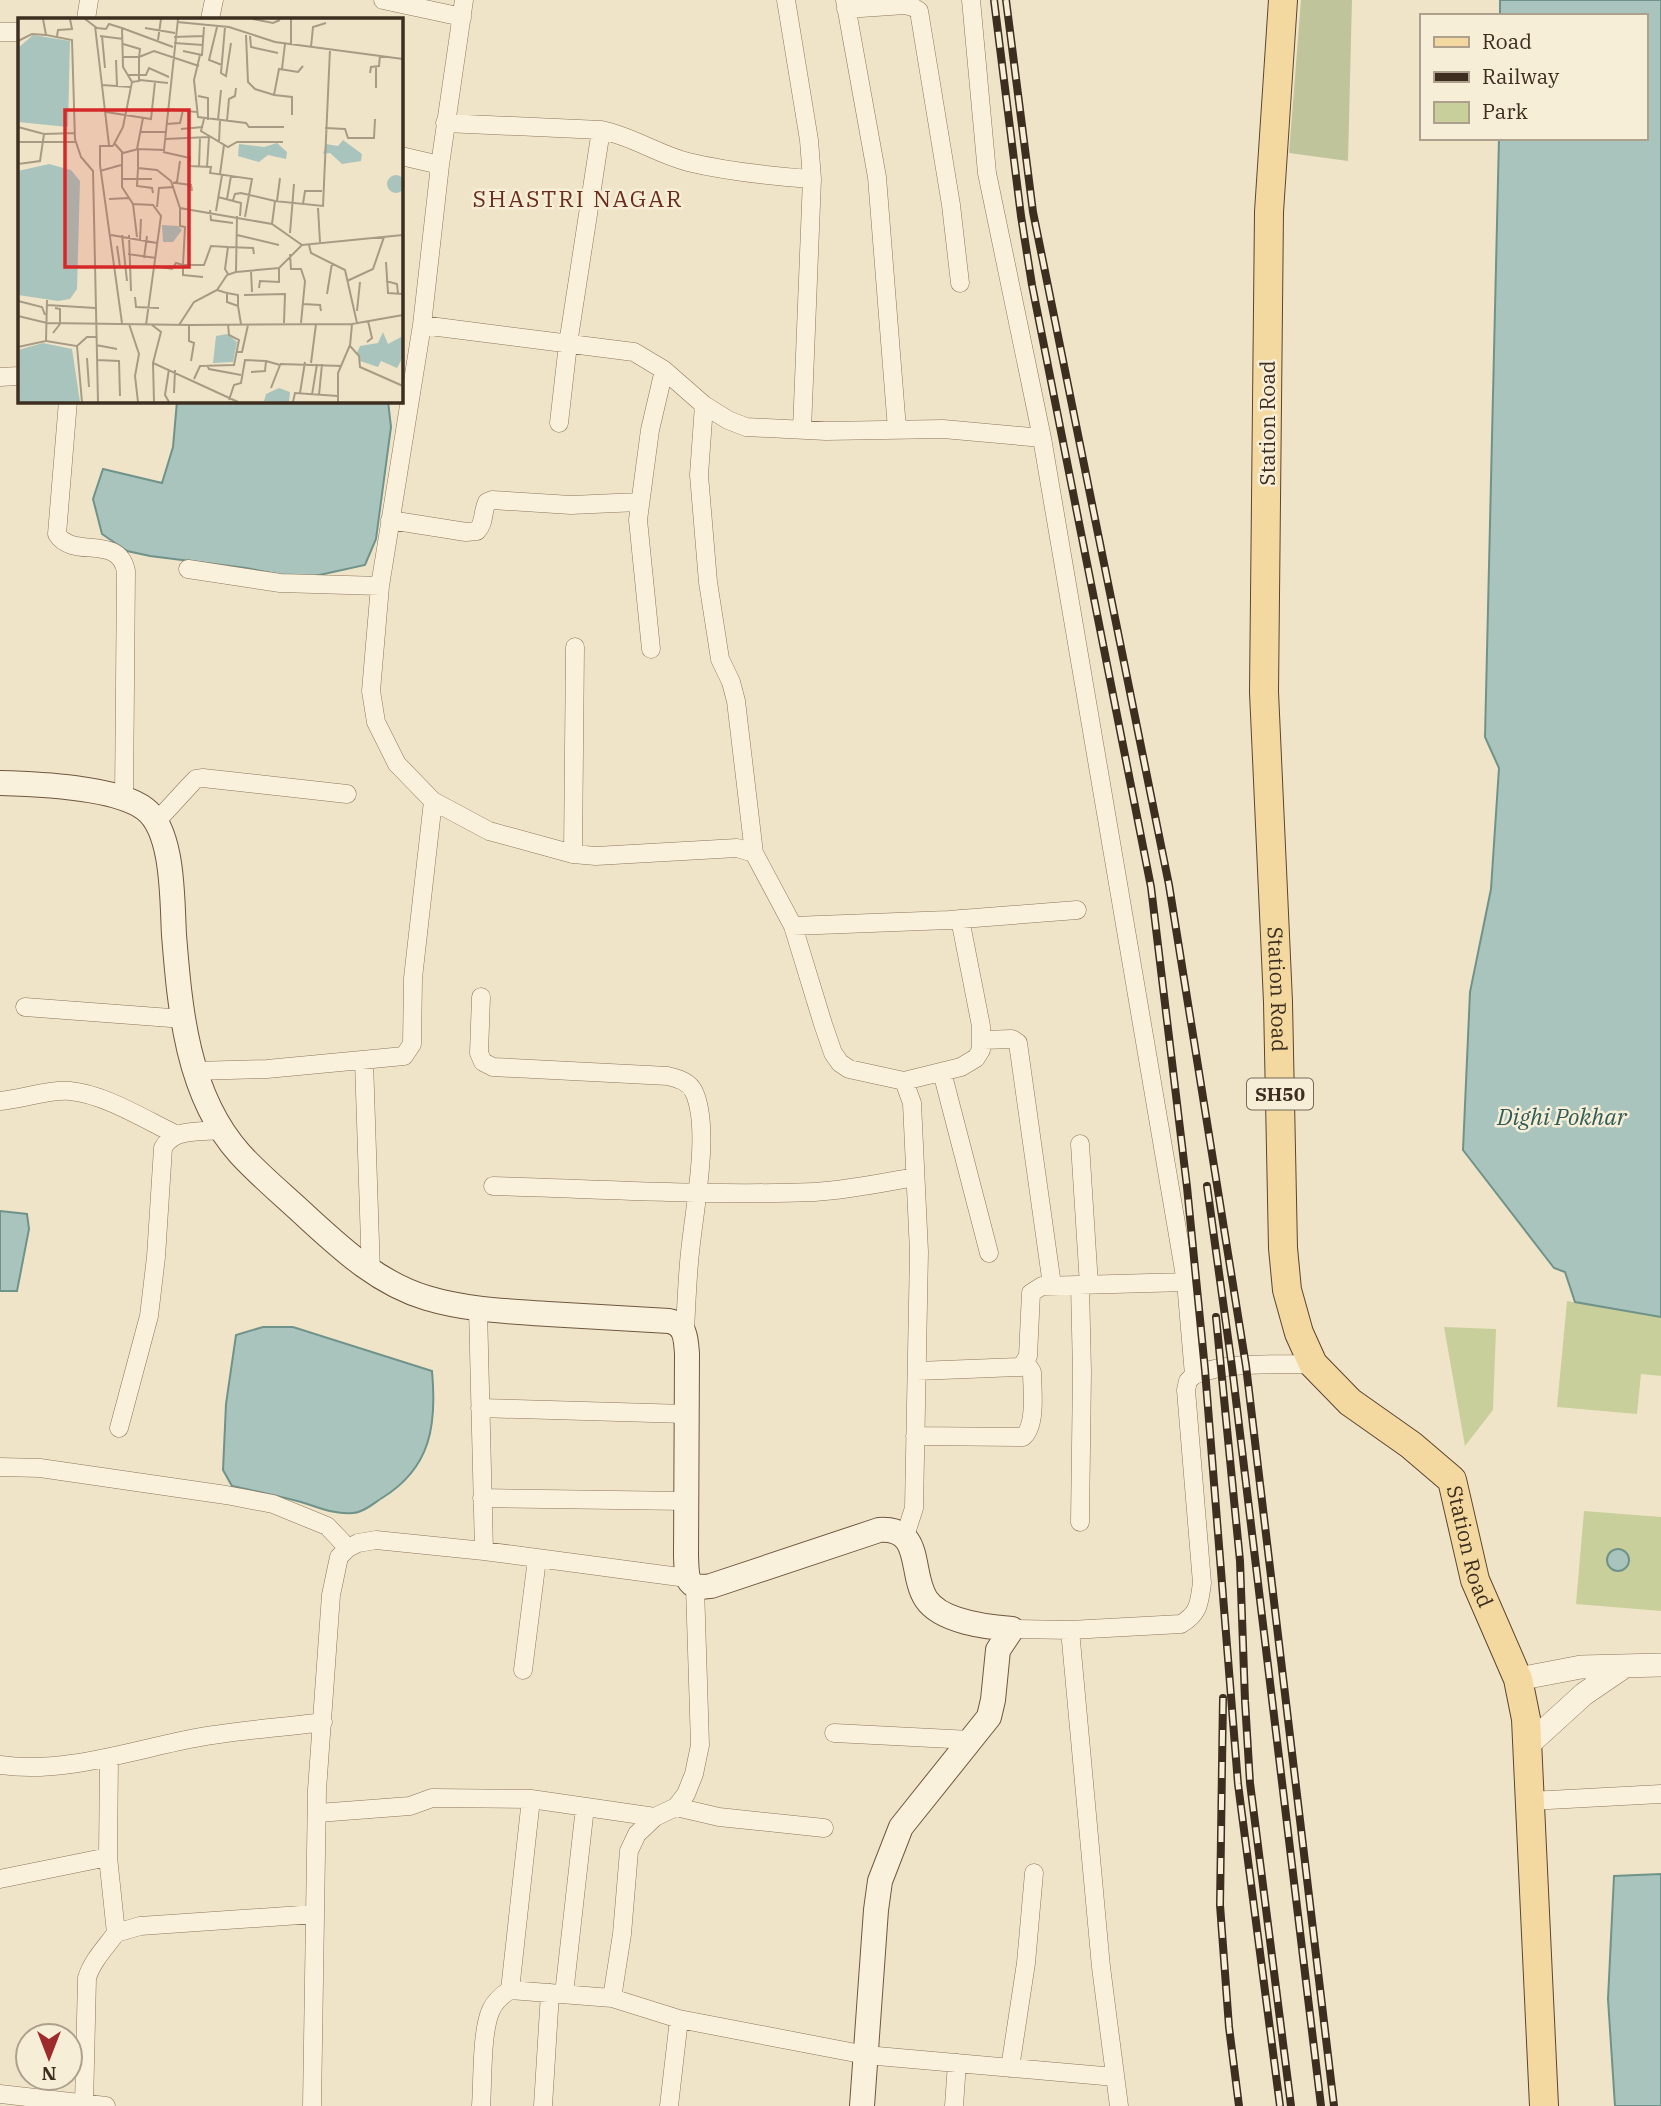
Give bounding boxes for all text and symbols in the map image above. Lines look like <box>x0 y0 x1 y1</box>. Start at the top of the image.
legend <box>1420 14 1647 140</box>
inset map <box>18 18 402 402</box>
text: Road <box>1482 27 1532 55</box>
text: Railway <box>1482 62 1560 90</box>
text: Park <box>1482 97 1529 125</box>
district label: SHASTRI NAGAR <box>473 183 683 213</box>
street label: Station Road <box>1253 360 1281 486</box>
street label: Station Road <box>1262 926 1294 1052</box>
road number: SH50 <box>1247 1078 1313 1110</box>
water label: Dighi Pokhar <box>1496 1101 1628 1131</box>
street label: Station Road <box>1441 1483 1500 1612</box>
north arrow <box>14 2022 84 2092</box>
text: N <box>41 2062 57 2086</box>

